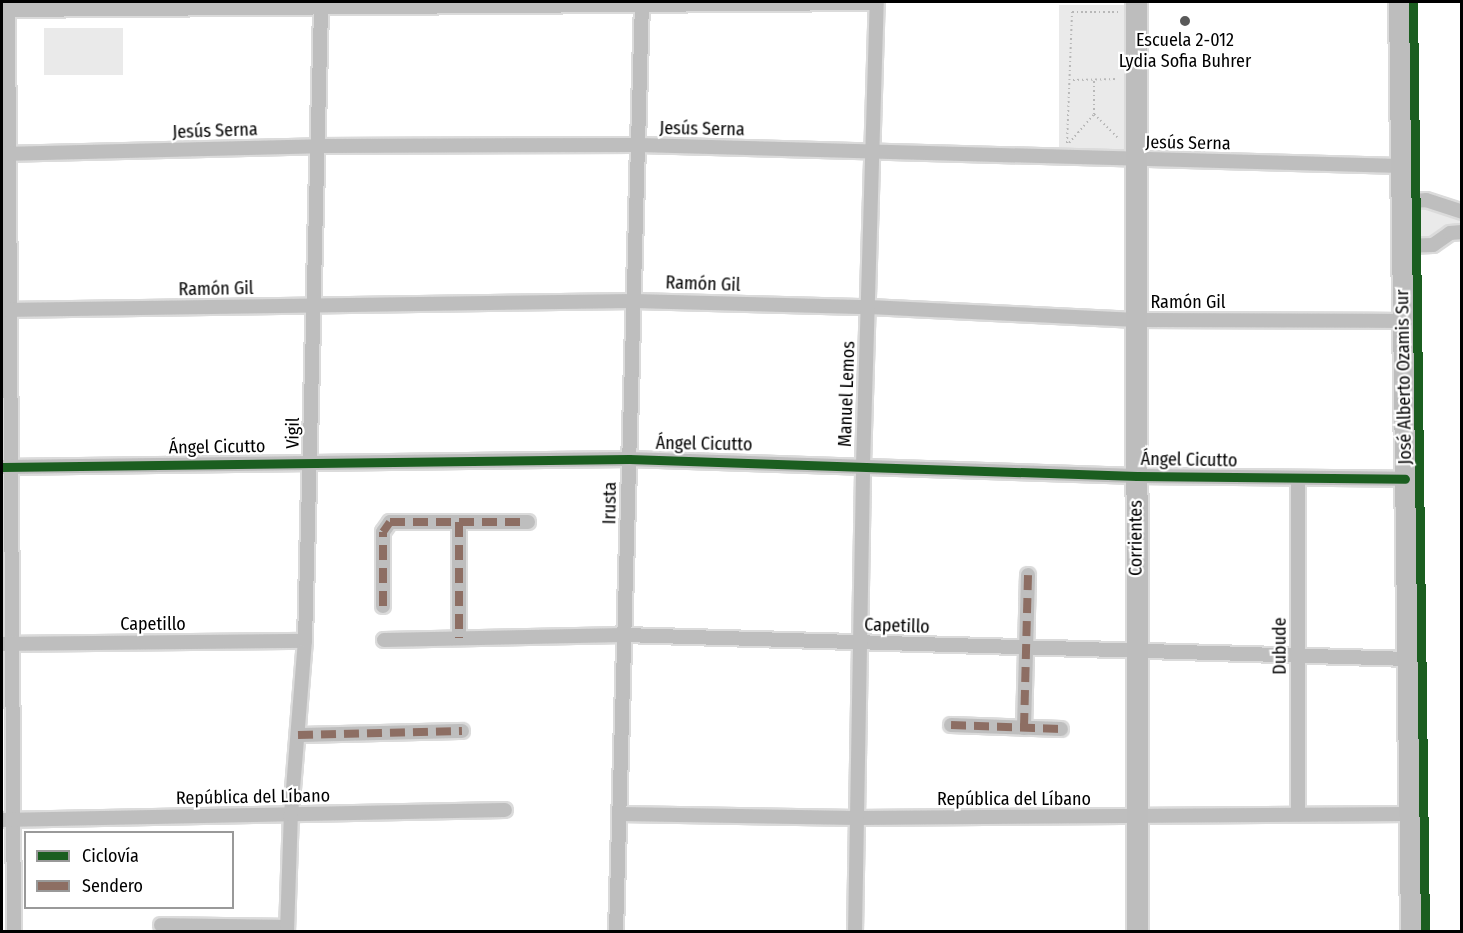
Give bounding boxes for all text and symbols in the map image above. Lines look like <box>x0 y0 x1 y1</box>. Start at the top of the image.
marker: Escuela 2-012 Lydia Sofia Buhrer <box>1178 14 1192 28</box>
place label: Escuela 2-012 Lydia Sofia Buhrer <box>1119 30 1251 72</box>
street label: Jesús Serna <box>659 117 745 141</box>
street label: Jesús Serna <box>172 119 258 143</box>
street label: Jesús Serna <box>1145 131 1231 155</box>
street label: Ramón Gil <box>665 272 741 296</box>
street label: Ramón Gil <box>178 278 254 300</box>
street label: José Alberto Ozamis Sur <box>1392 289 1416 465</box>
street label: Ramón Gil <box>1150 291 1226 313</box>
street label: Manuel Lemos <box>834 341 860 447</box>
street label: Vigil <box>282 417 304 449</box>
street label: Ángel Cicutto <box>656 432 752 456</box>
street label: Ángel Cicutto <box>169 435 265 459</box>
street label: Ángel Cicutto <box>1141 448 1237 472</box>
street label: Irusta <box>599 481 621 525</box>
street label: Corrientes <box>1125 500 1147 576</box>
street label: Capetillo <box>120 613 186 635</box>
street label: Capetillo <box>864 614 930 638</box>
street label: Dubude <box>1269 617 1291 675</box>
street label: República del Líbano <box>176 785 330 809</box>
street label: República del Líbano <box>937 788 1091 810</box>
legend <box>24 831 234 909</box>
text: Ciclovía <box>82 845 139 867</box>
text: Sendero <box>82 875 143 897</box>

